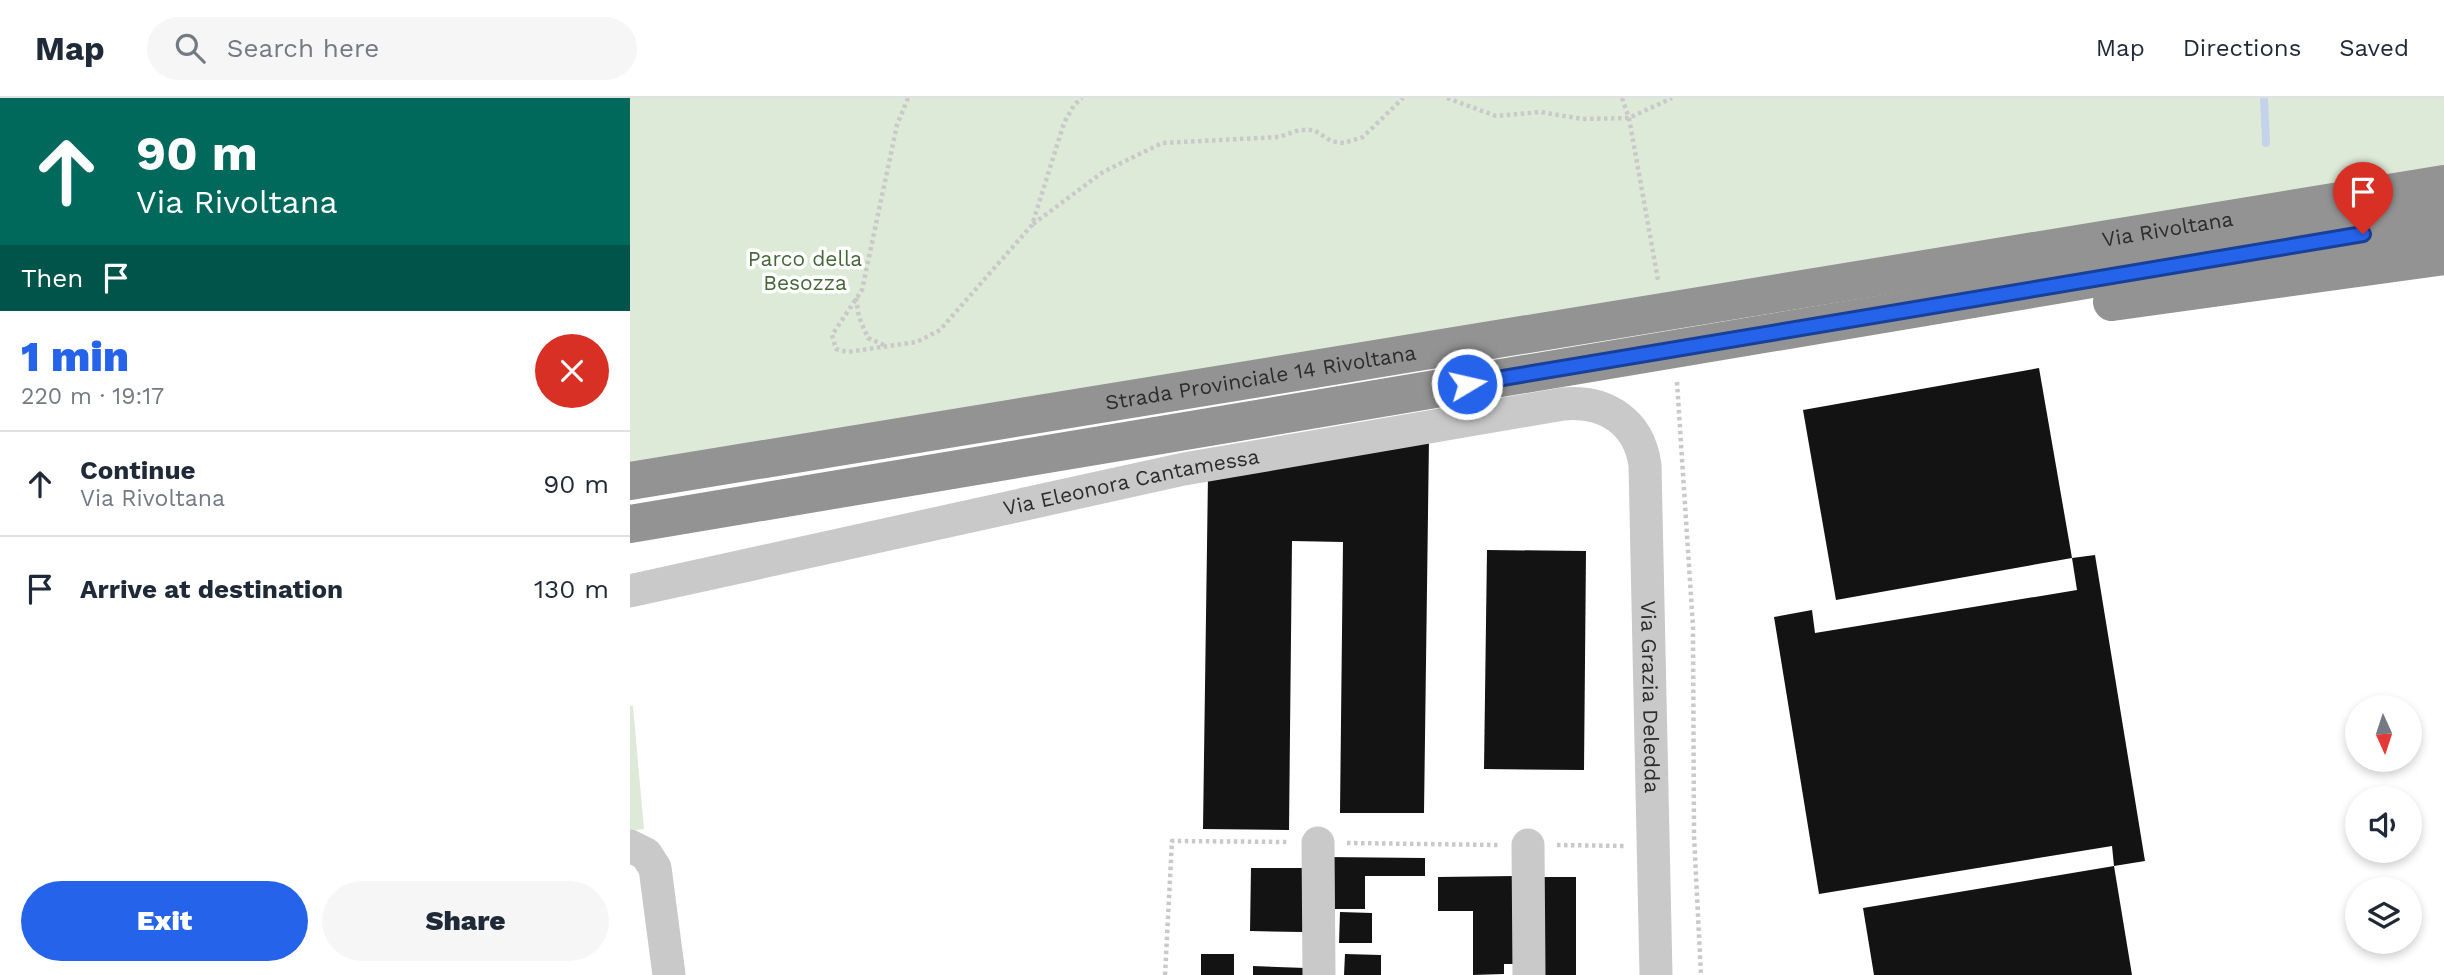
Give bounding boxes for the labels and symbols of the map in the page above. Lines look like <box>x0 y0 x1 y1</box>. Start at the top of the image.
pin <box>2333 162 2393 234</box>
street label: Via Rivoltana <box>2100 206 2235 252</box>
park label: Parco della Besozza <box>748 246 862 295</box>
street label: Strada Provinciale 14 Rivoltana <box>1103 339 1418 415</box>
position arrow <box>1430 347 1504 421</box>
street label: Via Eleonora Cantamessa <box>1001 443 1261 520</box>
street label: Via Grazia Deledda <box>1636 600 1665 794</box>
north arrow <box>2345 695 2422 772</box>

